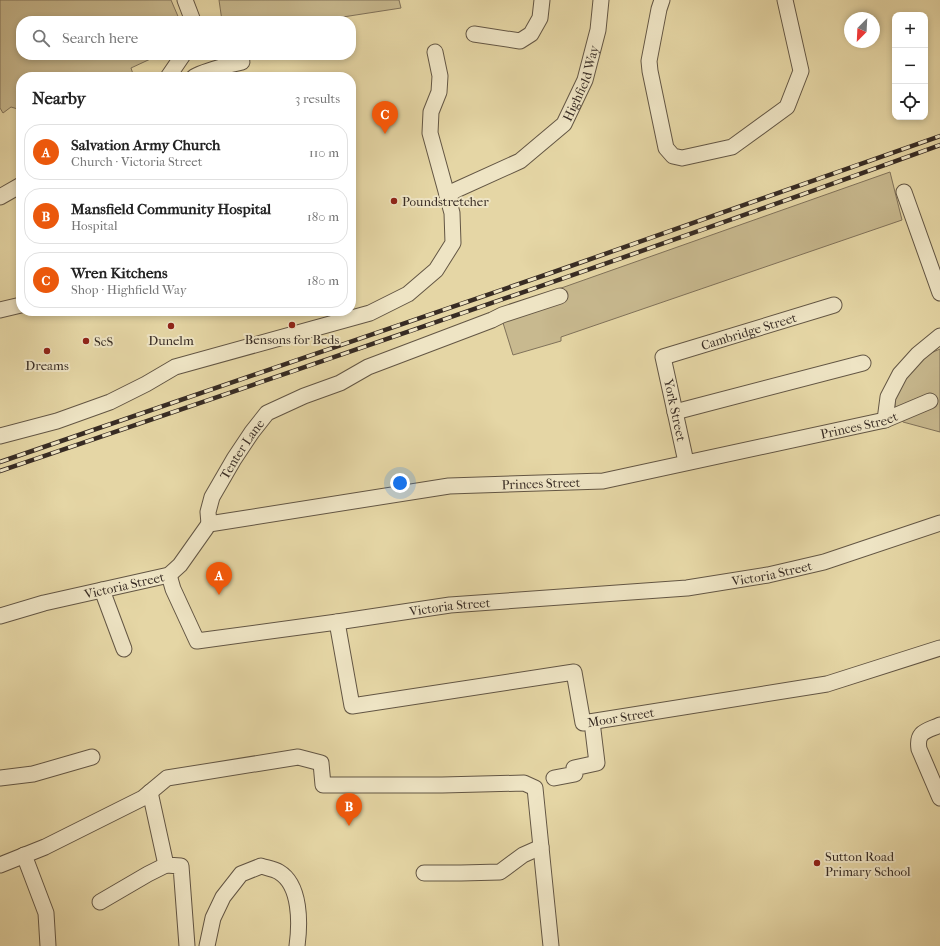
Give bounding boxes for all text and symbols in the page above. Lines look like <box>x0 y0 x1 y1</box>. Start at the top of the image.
north arrow <box>844 12 880 48</box>
map controls <box>892 12 928 120</box>
button: + <box>892 12 928 48</box>
search box <box>16 16 356 60</box>
icon: search <box>30 27 52 49</box>
text: Search here <box>62 29 138 47</box>
street label: Highfield Way <box>559 43 602 123</box>
button: − <box>892 48 928 84</box>
button: locate <box>892 84 928 120</box>
text: Nearby <box>32 88 86 108</box>
text: 3 results <box>295 91 340 106</box>
pin: C <box>372 101 398 134</box>
text: Salvation Army Church <box>71 136 221 154</box>
text: A <box>42 145 50 160</box>
text: 110 m <box>309 145 339 160</box>
text: Church · Victoria Street <box>71 154 202 169</box>
place label: Poundstretcher <box>402 194 489 209</box>
marker: Poundstretcher <box>389 196 399 206</box>
text: Mansfield Community Hospital <box>71 200 271 218</box>
text: B <box>42 209 50 224</box>
text: 180 m <box>307 209 339 224</box>
text: Hospital <box>71 218 118 233</box>
text: Wren Kitchens <box>71 264 168 282</box>
text: C <box>42 273 50 288</box>
text: 180 m <box>307 273 339 288</box>
text: Shop · Highfield Way <box>71 282 187 297</box>
street label: Cambridge Street <box>699 309 799 353</box>
marker: Bensons for Beds <box>287 320 297 330</box>
marker: Dunelm <box>166 321 176 331</box>
place label: Bensons for Beds <box>245 332 339 347</box>
place label: Dunelm <box>148 333 194 348</box>
place label: ScS <box>94 334 113 349</box>
marker: ScS <box>81 336 91 346</box>
marker: Dreams <box>42 346 52 356</box>
place label: Dreams <box>25 358 69 373</box>
street label: York Street <box>661 376 689 443</box>
street label: Princes Street <box>819 408 900 441</box>
street label: Tenter Lane <box>217 416 267 482</box>
your location <box>390 473 410 493</box>
street label: Princes Street <box>501 474 581 492</box>
street label: Victoria Street <box>729 557 814 588</box>
pin: A <box>206 562 232 595</box>
street label: Victoria Street <box>82 569 166 602</box>
street label: Victoria Street <box>407 595 491 619</box>
street label: Moor Street <box>586 704 656 730</box>
pin: B <box>336 793 362 826</box>
place label: Sutton Road Primary School <box>825 849 911 879</box>
marker: Sutton Road Primary School <box>812 858 822 868</box>

